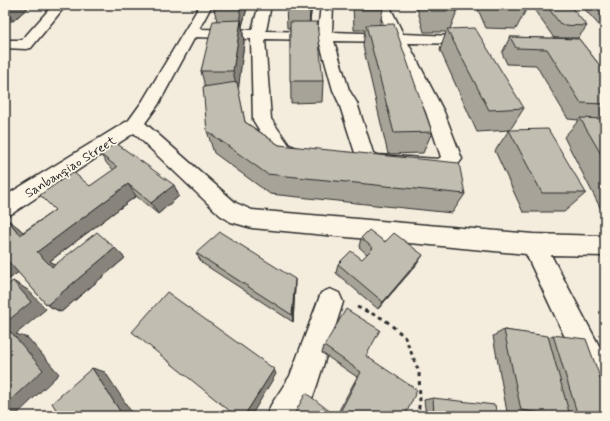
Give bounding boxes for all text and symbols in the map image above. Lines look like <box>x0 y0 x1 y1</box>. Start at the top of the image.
street label: Sanbanqiao Street <box>22 132 120 202</box>

